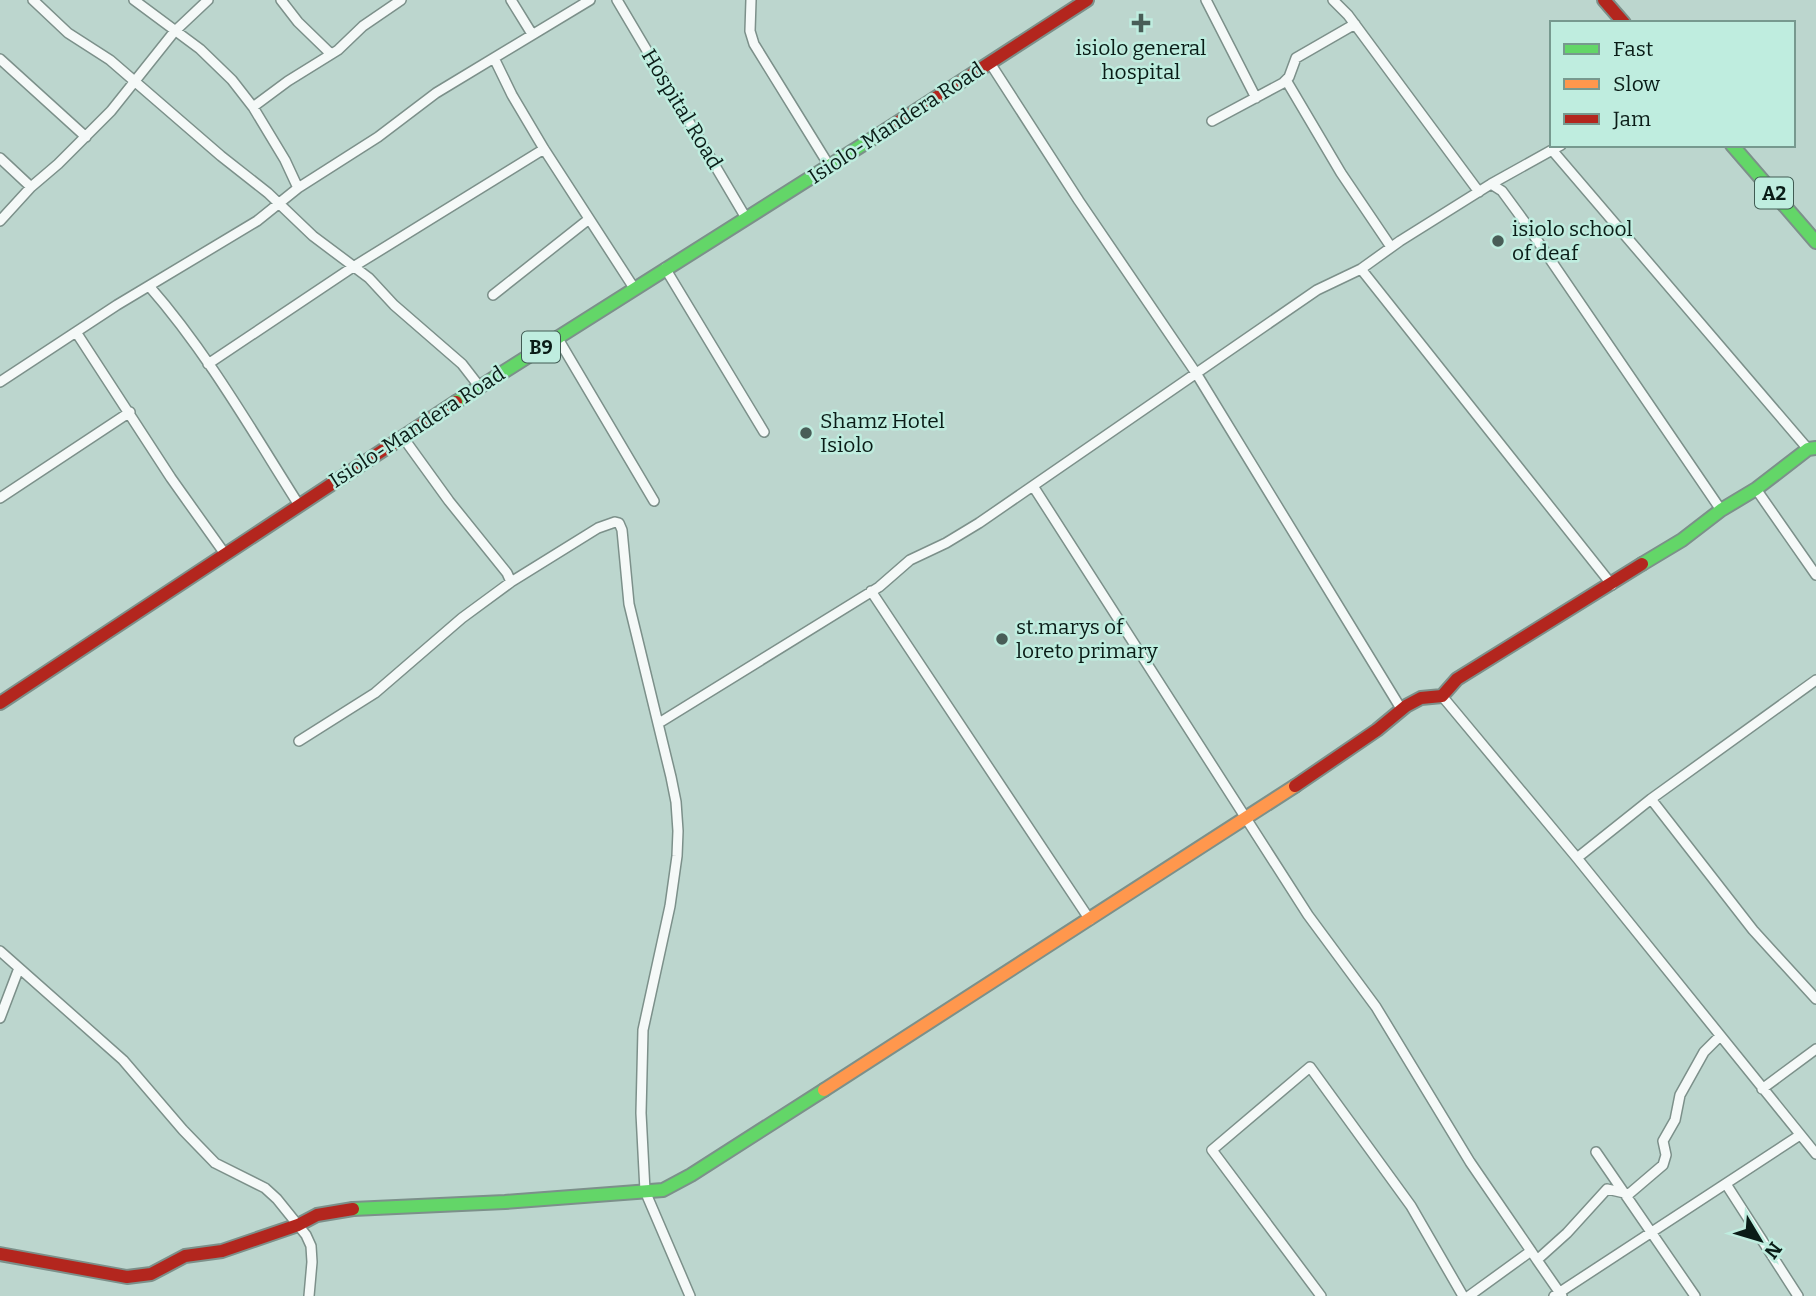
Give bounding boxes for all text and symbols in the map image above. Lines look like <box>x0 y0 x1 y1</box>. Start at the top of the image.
marker: isiolo general hospital <box>1131 13 1151 33</box>
legend <box>1550 21 1795 147</box>
place label: isiolo general hospital <box>1076 35 1206 85</box>
text: Fast <box>1613 36 1654 62</box>
street label: Hospital Road <box>636 44 728 174</box>
street label: Isiolo-Mandera Road <box>803 57 989 189</box>
text: Slow <box>1613 71 1660 97</box>
text: Jam <box>1612 106 1651 132</box>
road number: A2 <box>1755 178 1793 209</box>
place label: isiolo school of deaf <box>1512 216 1633 266</box>
marker: isiolo school of deaf <box>1490 233 1506 249</box>
road number: B9 <box>522 332 560 362</box>
street label: Isiolo-Mandera Road <box>324 361 510 493</box>
place label: Shamz Hotel Isiolo <box>820 408 945 458</box>
marker: Shamz Hotel Isiolo <box>798 425 814 441</box>
place label: st.marys of loreto primary <box>1016 614 1159 664</box>
marker: st.marys of loreto primary <box>994 631 1010 647</box>
north arrow <box>1725 1205 1795 1275</box>
text: N <box>1759 1237 1787 1263</box>

